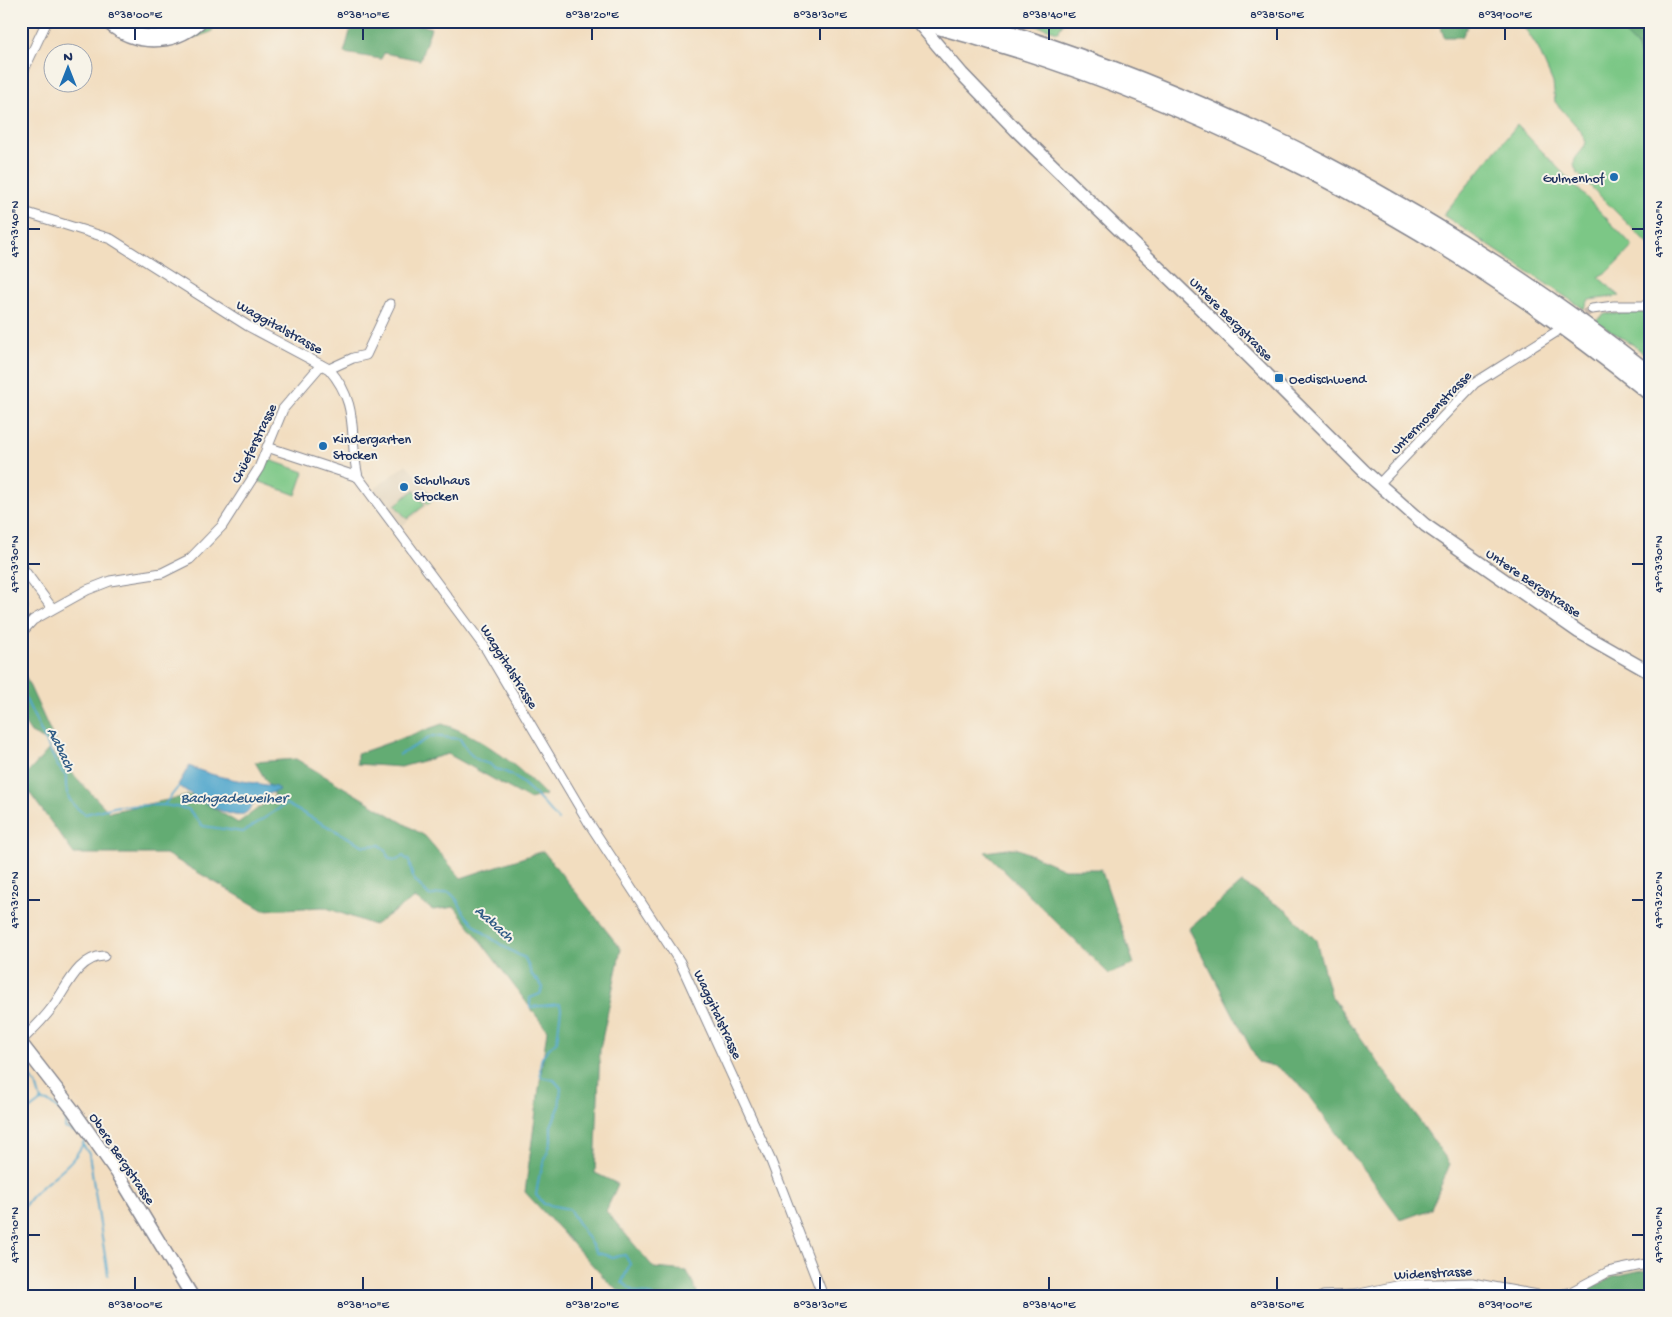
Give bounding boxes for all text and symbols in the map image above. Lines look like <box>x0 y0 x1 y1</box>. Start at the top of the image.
text: 8°38'00"E <box>108 9 162 23</box>
text: 8°38'10"E <box>337 9 389 23</box>
text: 8°38'20"E <box>566 9 619 23</box>
text: 8°38'30"E <box>793 9 847 23</box>
text: 8°38'40"E <box>1023 9 1076 23</box>
text: 8°38'50"E <box>1250 9 1304 23</box>
text: 8°39'00"E <box>1478 9 1532 23</box>
north arrow <box>42 42 92 92</box>
text: N <box>63 49 73 66</box>
place label: Gulmenhof <box>1543 171 1606 188</box>
marker: Gulmenhof <box>1608 171 1620 183</box>
text: 47°13'40"N <box>9 200 23 257</box>
text: 47°13'40"N <box>1653 200 1667 257</box>
street label: Untere Bergstrasse <box>1185 274 1276 366</box>
street label: Waggitalstrasse <box>233 297 326 359</box>
street label: Untermosenstrasse <box>1387 368 1477 459</box>
marker: Oedischwend <box>1273 372 1285 384</box>
place label: Oedischwend <box>1289 372 1368 389</box>
street label: Chüeferstrasse <box>229 401 282 487</box>
place label: Kindergarten Stocken <box>333 432 411 465</box>
marker: Kindergarten Stocken <box>317 440 329 452</box>
place label: Schulhaus Stocken <box>414 473 470 506</box>
marker: Schulhaus Stocken <box>398 481 410 493</box>
text: 47°13'30"N <box>9 535 23 593</box>
text: 47°13'30"N <box>1653 535 1667 593</box>
street label: Untere Bergstrasse <box>1482 546 1584 623</box>
street label: Waggitalstrasse <box>475 622 541 713</box>
water label: Aabach <box>42 725 79 776</box>
water label: Bachgadeweiher <box>181 790 290 808</box>
text: 47°13'20"N <box>9 871 23 928</box>
text: 47°13'20"N <box>1653 871 1667 928</box>
water label: Aabach <box>470 902 518 947</box>
street label: Waggitalstrasse <box>689 968 745 1063</box>
street label: Obere Bergstrasse <box>84 1110 158 1209</box>
text: 47°13'10"N <box>9 1207 23 1263</box>
text: 47°13'10"N <box>1653 1207 1667 1263</box>
street label: Widenstrasse <box>1394 1264 1473 1285</box>
text: 8°38'00"E <box>108 1299 162 1313</box>
text: 8°38'10"E <box>337 1299 389 1313</box>
text: 8°38'20"E <box>566 1299 619 1313</box>
text: 8°38'30"E <box>793 1299 847 1313</box>
text: 8°38'40"E <box>1023 1299 1076 1313</box>
text: 8°38'50"E <box>1250 1299 1304 1313</box>
text: 8°39'00"E <box>1478 1299 1532 1313</box>

